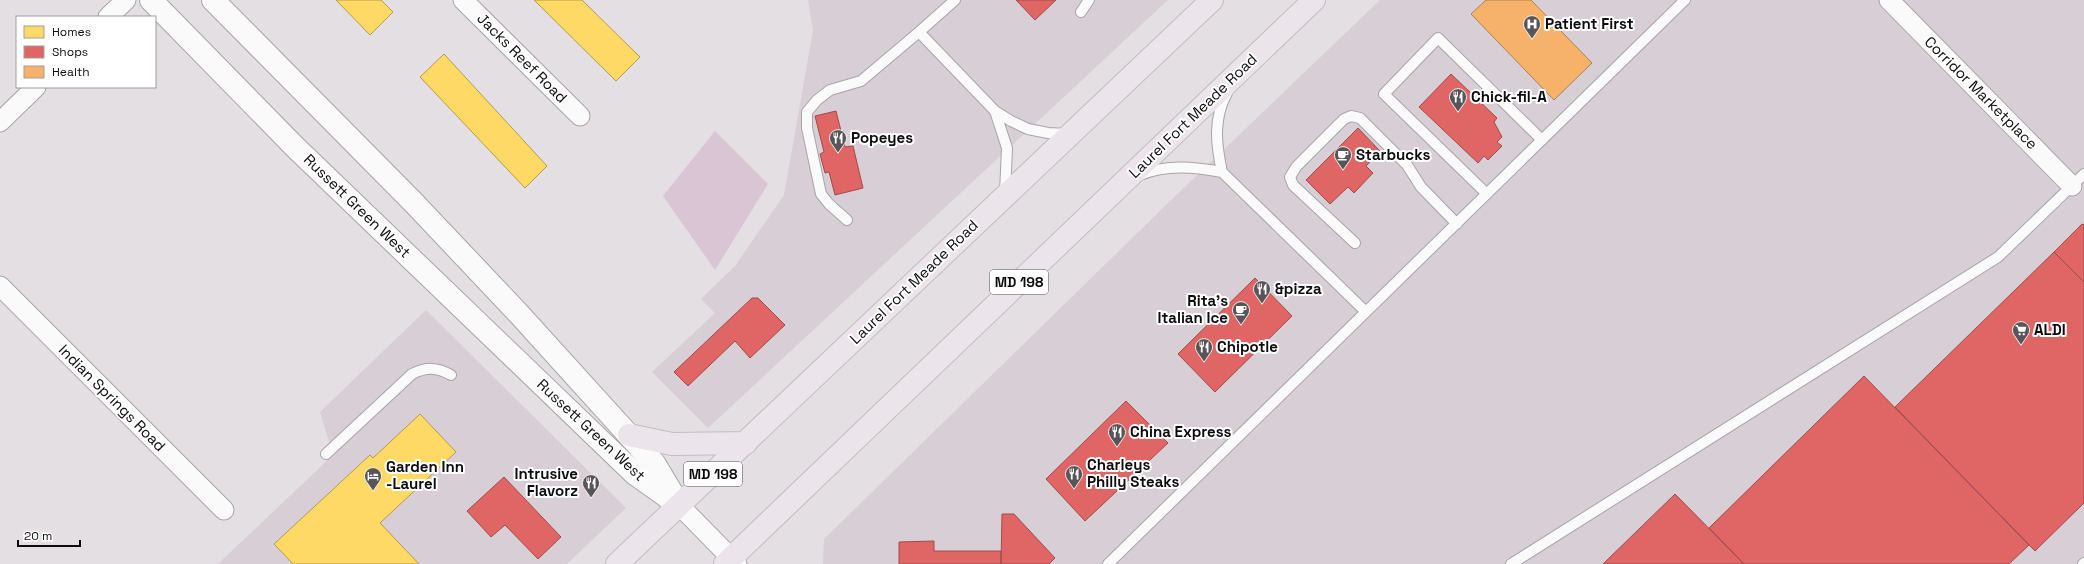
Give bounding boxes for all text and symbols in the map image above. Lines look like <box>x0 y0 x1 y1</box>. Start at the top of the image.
street label: Jacks Reef Road <box>473 9 571 107</box>
hospital icon: Patient First <box>1522 14 1542 39</box>
place label: Patient First <box>1545 14 1634 33</box>
legend <box>16 16 156 88</box>
text: Homes <box>52 24 91 40</box>
street label: Corridor Marketplace <box>1921 32 2042 153</box>
text: Shops <box>52 44 88 60</box>
street label: Laurel Fort Meade Road <box>1125 49 1261 182</box>
text: Health <box>52 64 90 80</box>
restaurant icon: Chick-fil-A <box>1448 87 1468 112</box>
place label: Chick-fil-A <box>1471 87 1547 106</box>
restaurant icon: Popeyes <box>828 128 848 153</box>
place label: Popeyes <box>851 128 913 147</box>
cafe icon: Starbucks <box>1333 145 1353 170</box>
place label: Starbucks <box>1356 145 1430 164</box>
street label: Russett Green West <box>300 150 415 262</box>
street label: Laurel Fort Meade Road <box>846 215 982 348</box>
road number: MD 198 <box>990 270 1048 294</box>
restaurant icon: &pizza <box>1252 279 1272 304</box>
place label: &pizza <box>1275 279 1322 298</box>
place label: Rita's Italian Ice <box>1157 291 1228 327</box>
cafe icon: Rita's Italian Ice <box>1231 300 1251 325</box>
supermarket icon: ALDI <box>2011 320 2031 345</box>
place label: ALDI <box>2034 320 2066 339</box>
restaurant icon: Chipotle <box>1194 337 1214 362</box>
place label: Chipotle <box>1217 337 1278 356</box>
street label: Indian Springs Road <box>55 340 170 455</box>
street label: Russett Green West <box>533 374 650 485</box>
restaurant icon: China Express <box>1107 422 1127 447</box>
place label: China Express <box>1130 422 1232 441</box>
place label: Charleys Philly Steaks <box>1087 455 1180 491</box>
place label: Garden Inn -Laurel <box>386 457 464 493</box>
road number: MD 198 <box>684 462 742 486</box>
place label: Intrusive Flavorz <box>514 464 578 500</box>
restaurant icon: Charleys Philly Steaks <box>1064 464 1084 489</box>
hotel icon: Garden Inn -Laurel <box>363 466 383 491</box>
restaurant icon: Intrusive Flavorz <box>581 473 601 498</box>
scale bar <box>18 522 80 548</box>
text: 20 m <box>24 528 52 544</box>

